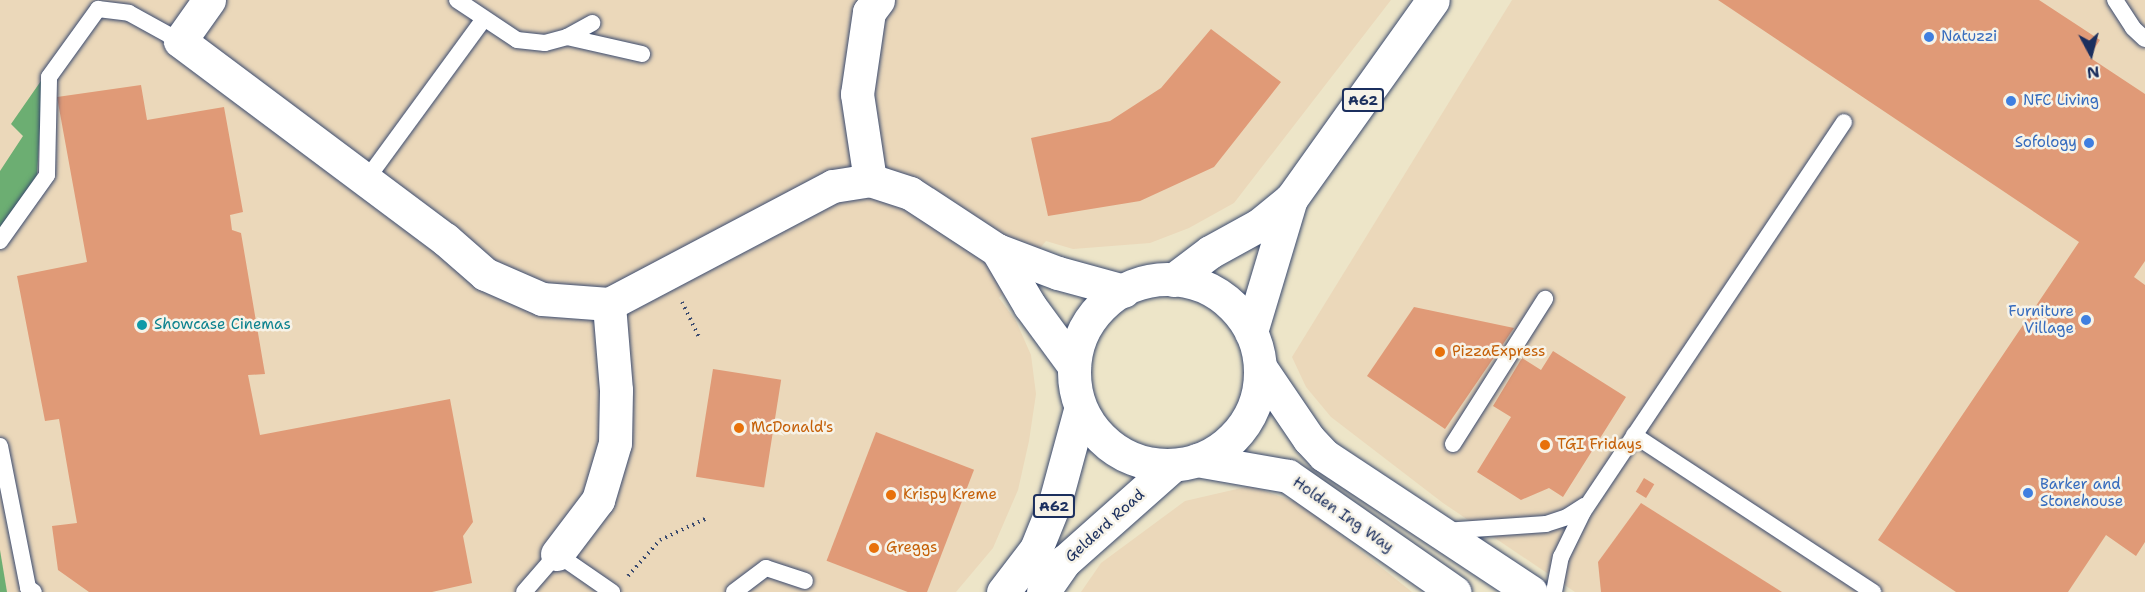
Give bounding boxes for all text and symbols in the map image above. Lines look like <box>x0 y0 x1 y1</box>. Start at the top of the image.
north arrow <box>2061 24 2121 84</box>
place label: Natuzzi <box>1941 28 1997 46</box>
marker: Natuzzi <box>1922 30 1936 44</box>
text: N <box>2086 61 2101 84</box>
road number: A62 <box>1340 89 1386 111</box>
place label: NFC Living <box>2023 92 2099 110</box>
marker: NFC Living <box>2004 94 2018 108</box>
place label: Sofology <box>2015 134 2077 152</box>
marker: Sofology <box>2082 136 2096 150</box>
place label: Furniture Village <box>2008 302 2074 337</box>
marker: Furniture Village <box>2079 313 2093 327</box>
place label: Showcase Cinemas <box>154 316 291 334</box>
marker: Showcase Cinemas <box>135 318 149 332</box>
place label: PizzaExpress <box>1452 343 1545 361</box>
marker: PizzaExpress <box>1433 345 1447 359</box>
place label: McDonald's <box>751 419 833 437</box>
marker: McDonald's <box>732 421 746 435</box>
place label: TGI Fridays <box>1557 436 1642 454</box>
marker: TGI Fridays <box>1538 438 1552 452</box>
street label: Holden Ing Way <box>1289 474 1397 556</box>
place label: Barker and Stonehouse <box>2040 475 2123 510</box>
place label: Krispy Kreme <box>903 486 997 504</box>
street label: Gelderd Road <box>1062 486 1148 566</box>
marker: Barker and Stonehouse <box>2021 486 2035 500</box>
marker: Krispy Kreme <box>884 488 898 502</box>
road number: A62 <box>1032 495 1076 517</box>
place label: Greggs <box>886 539 938 557</box>
marker: Greggs <box>867 541 881 555</box>

